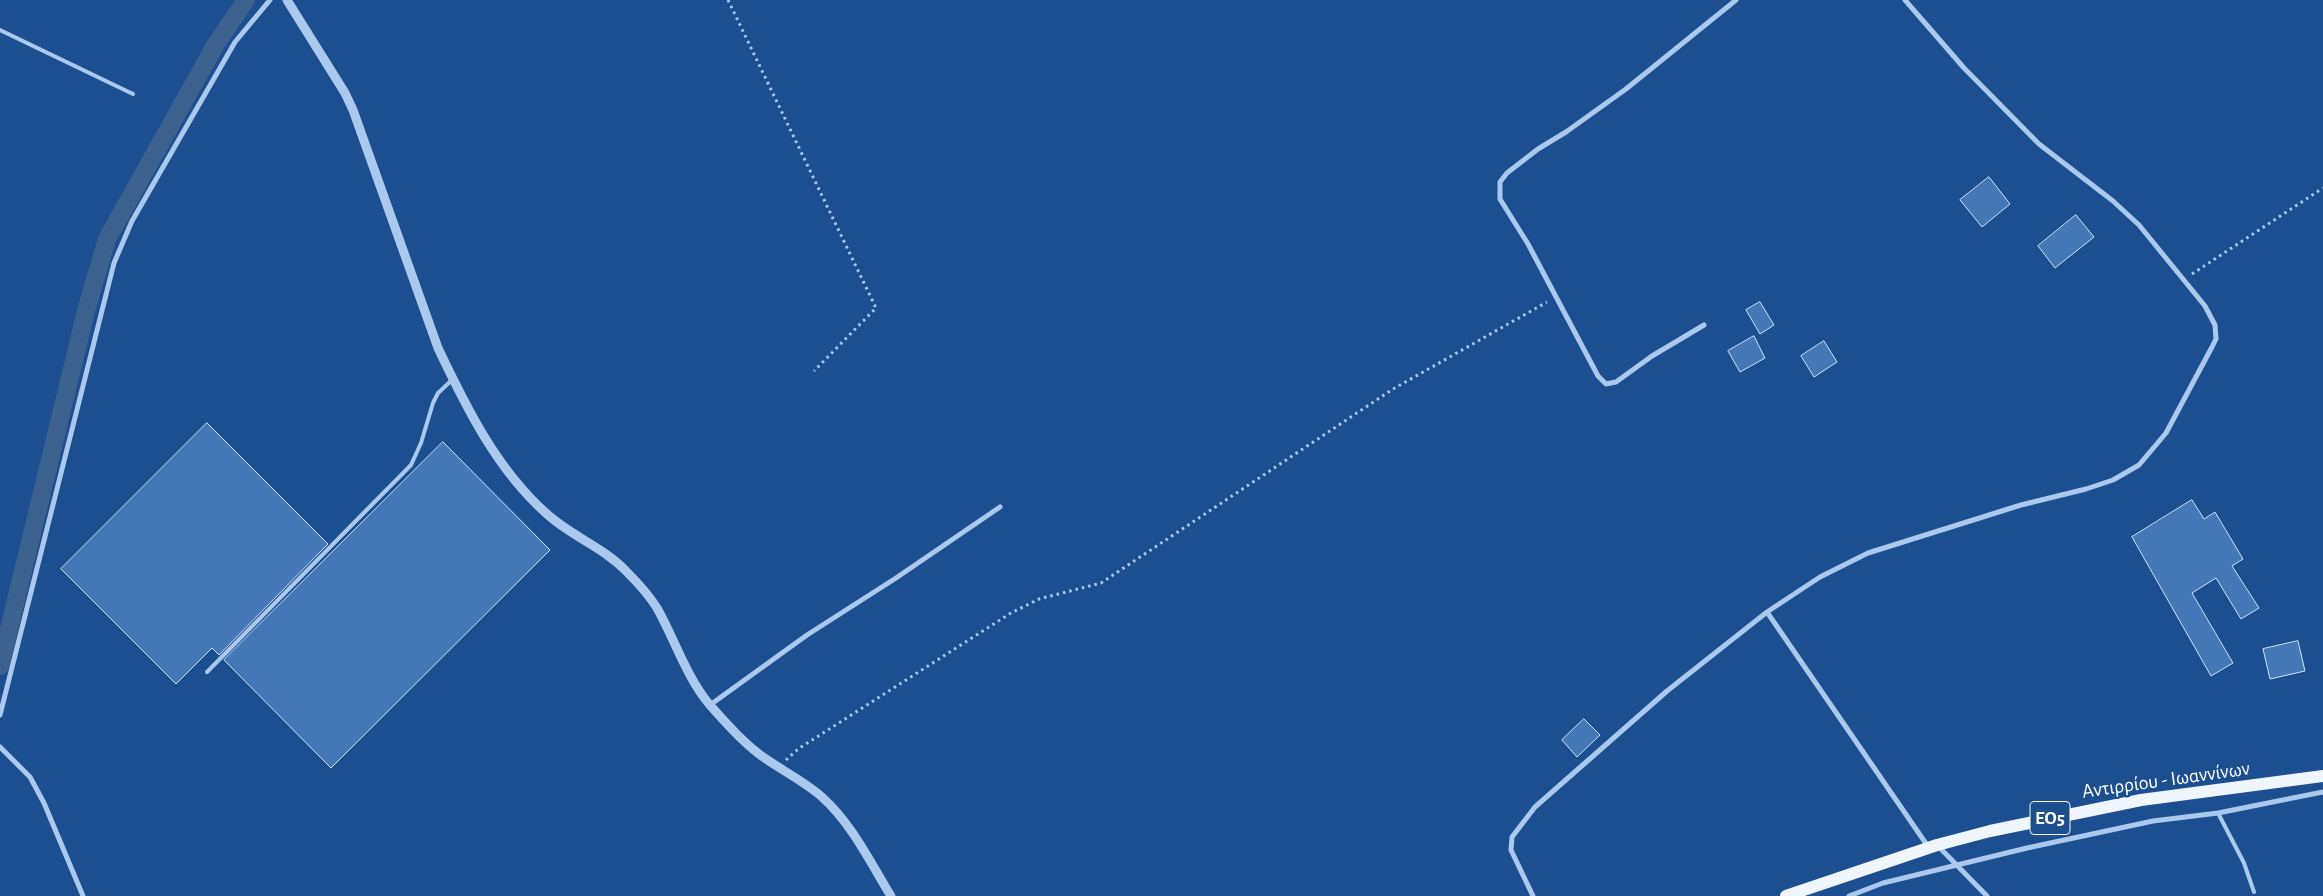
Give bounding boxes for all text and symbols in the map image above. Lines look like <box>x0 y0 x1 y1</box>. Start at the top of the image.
street label: Αντιρρίου - Ιωαννίνων <box>2081 756 2251 804</box>
road number: ΕΟ5 <box>2030 801 2070 834</box>

